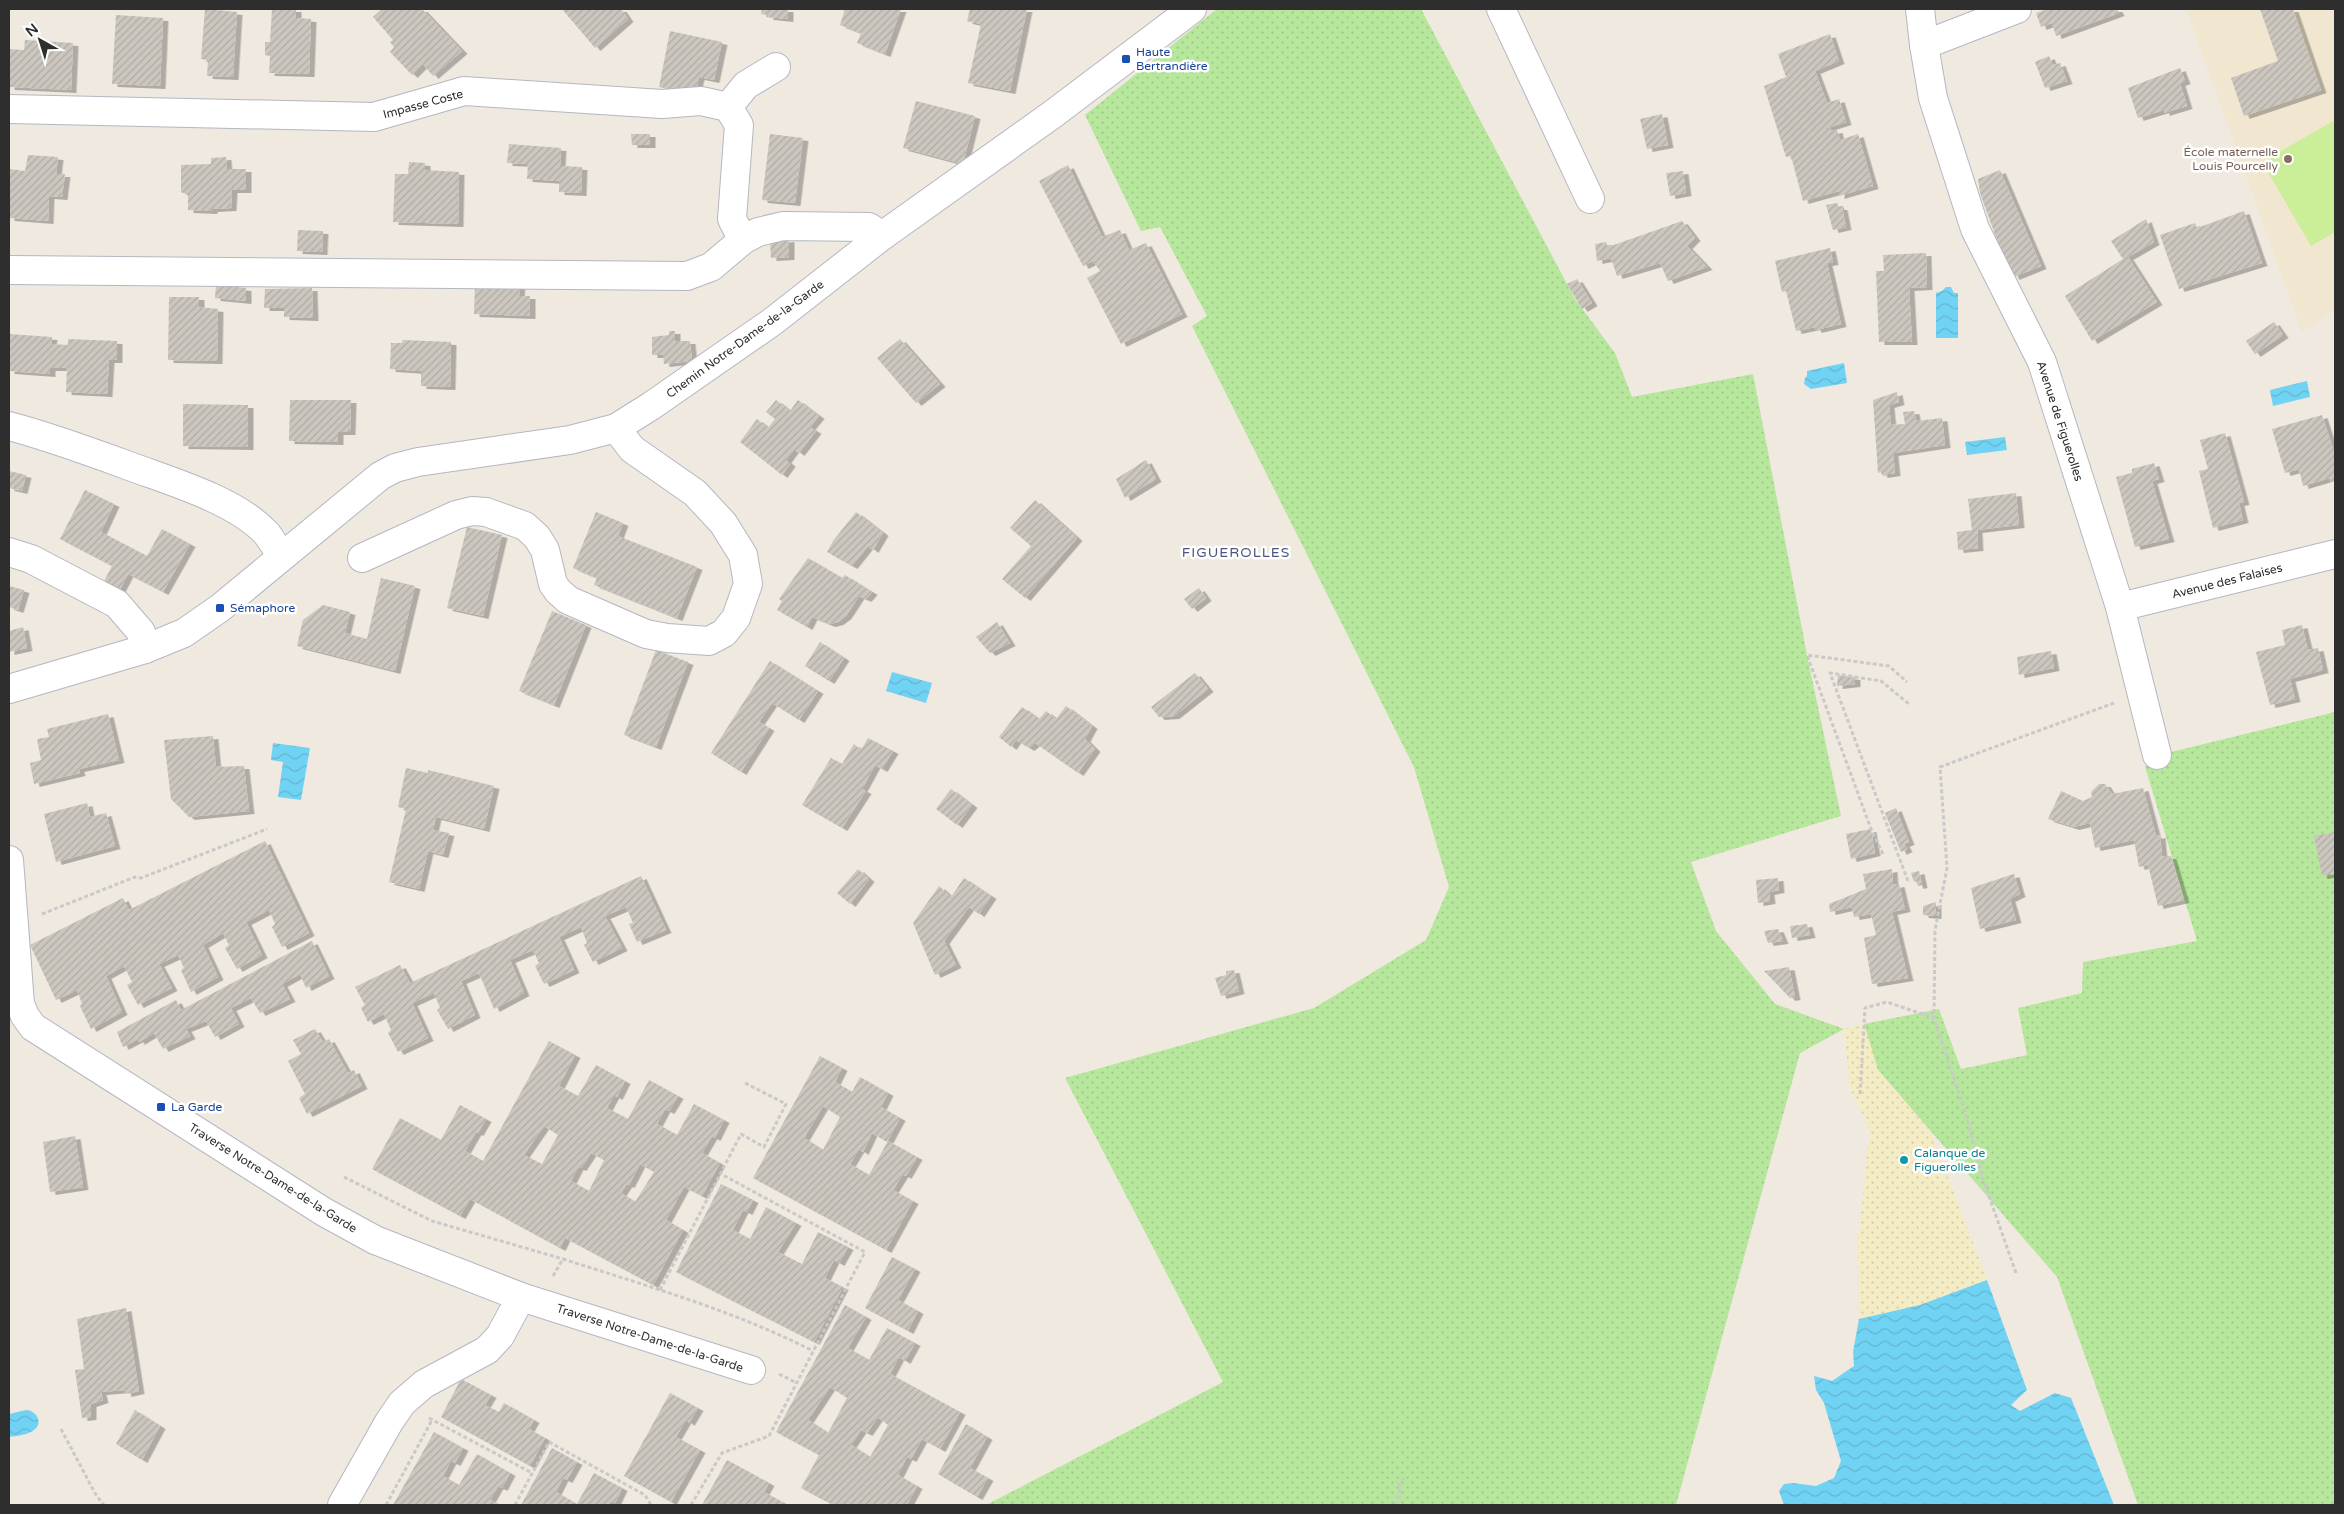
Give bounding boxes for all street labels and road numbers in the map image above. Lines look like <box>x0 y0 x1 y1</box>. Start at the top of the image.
street label: Impasse Coste <box>381 87 465 121</box>
street label: Chemin Notre-Dame-de-la-Garde <box>664 277 827 401</box>
street label: Avenue de Figuerolles <box>2034 359 2086 483</box>
street label: Avenue des Falaises <box>2170 560 2284 602</box>
street label: Traverse Notre-Dame-de-la-Garde <box>186 1120 360 1236</box>
street label: Traverse Notre-Dame-de-la-Garde <box>555 1301 745 1375</box>

